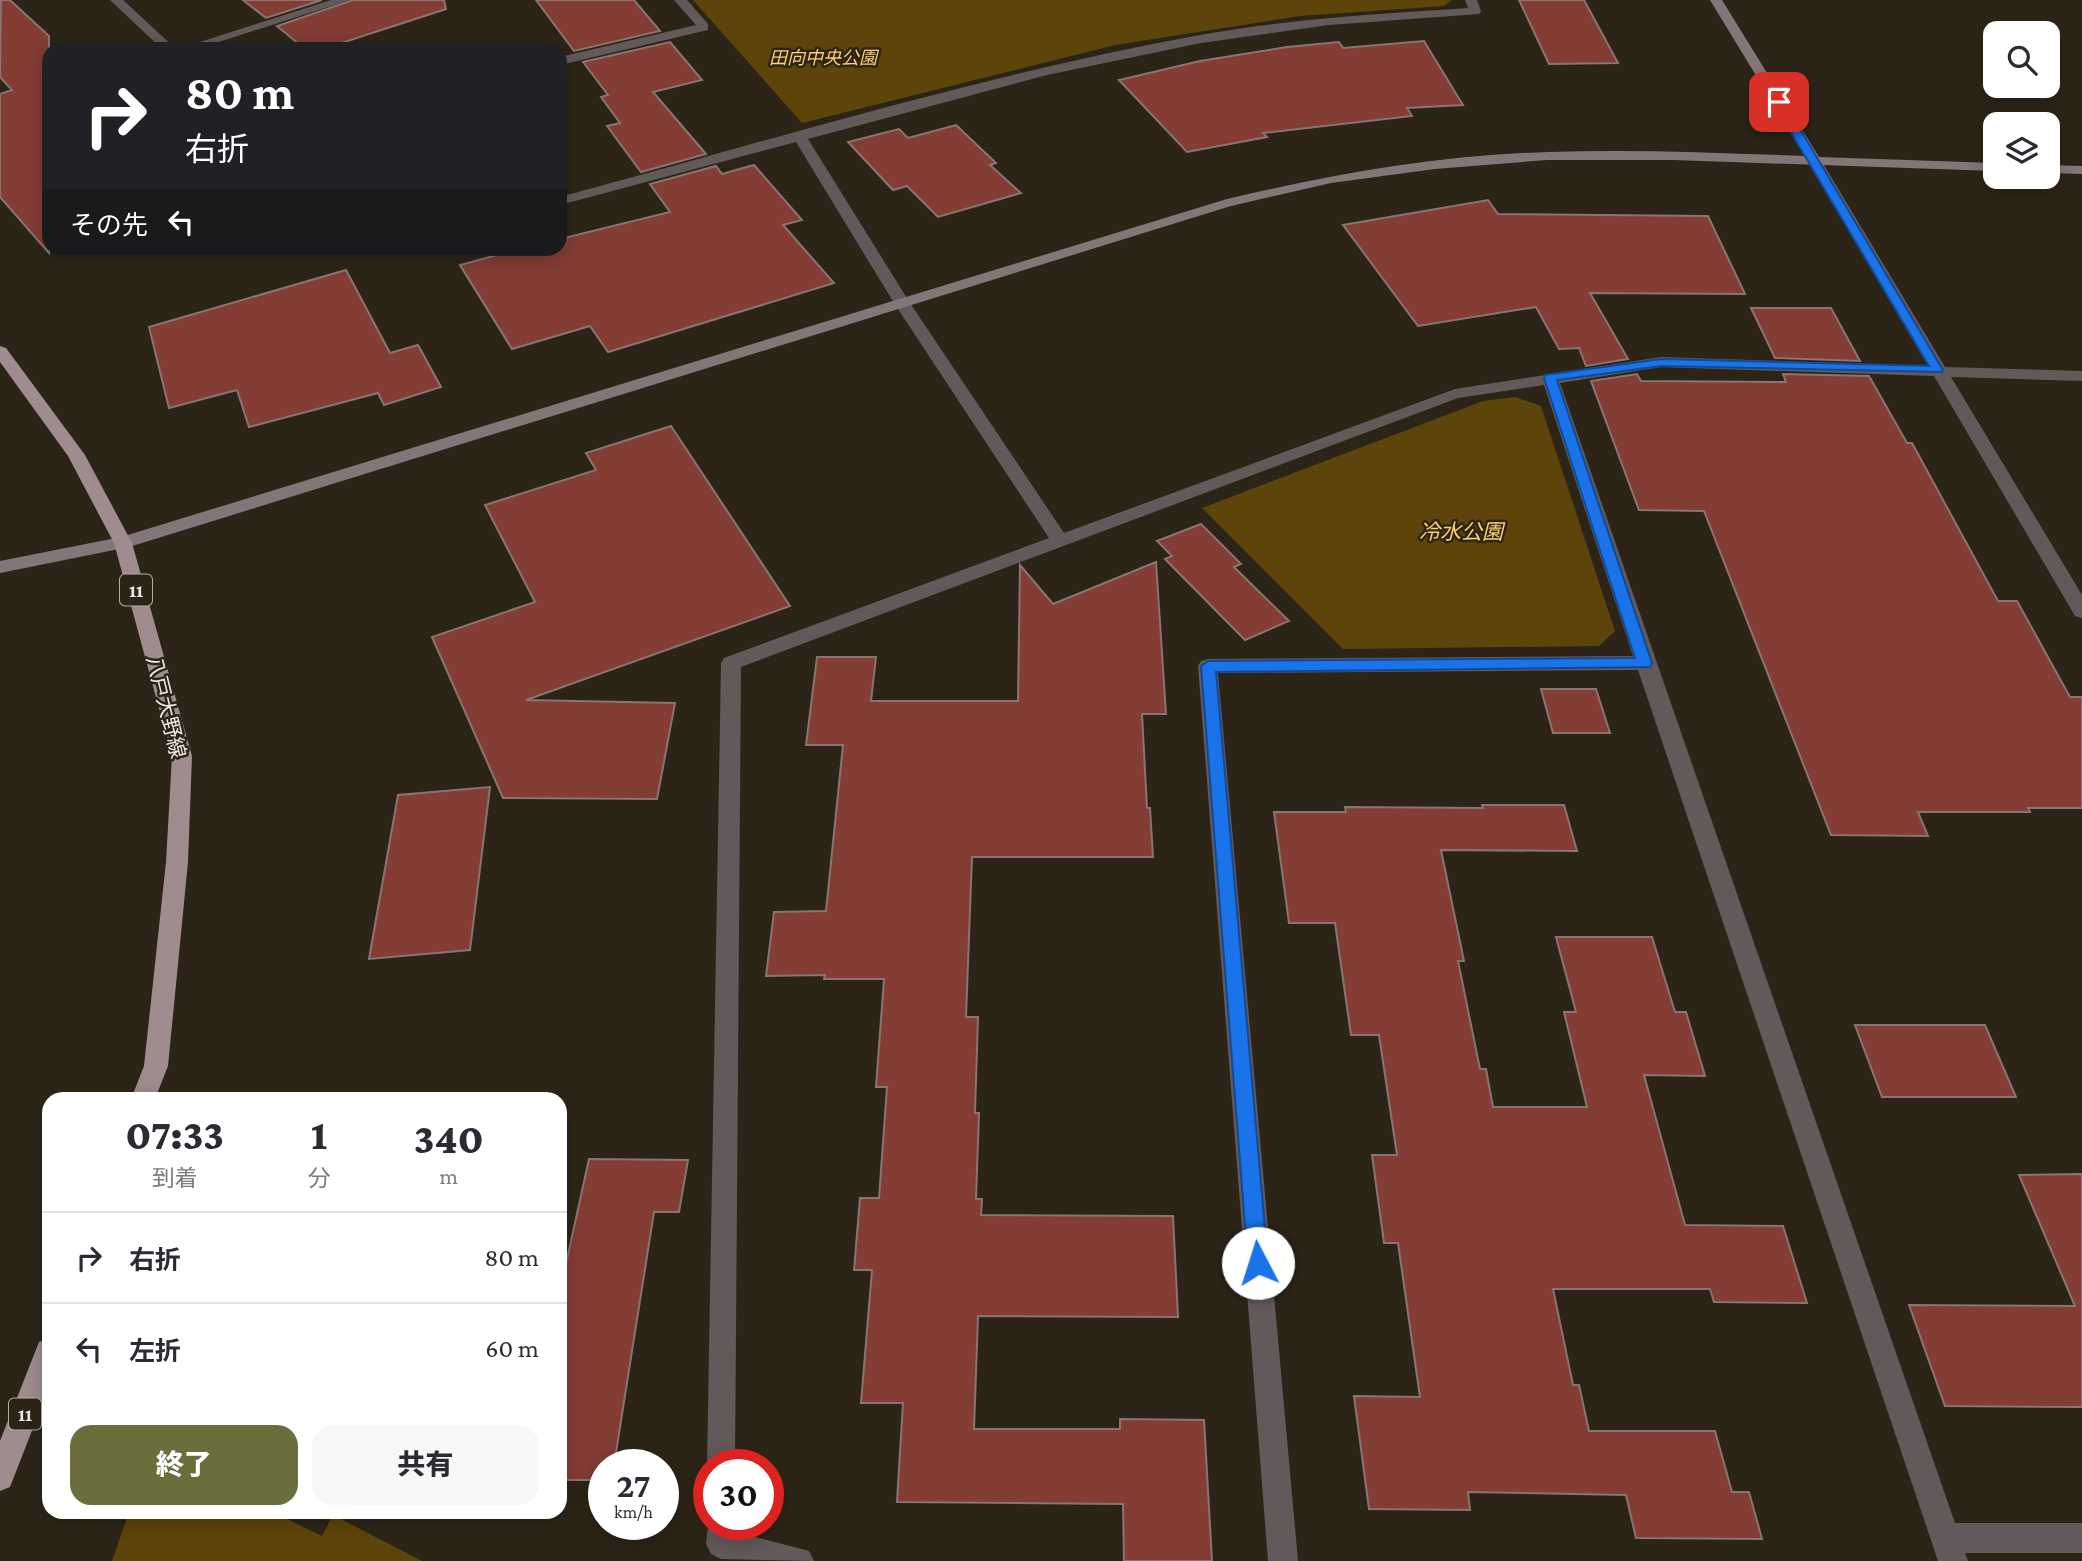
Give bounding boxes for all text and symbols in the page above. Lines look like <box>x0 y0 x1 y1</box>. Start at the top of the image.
map controls <box>1983 21 2060 189</box>
button: search <box>1983 21 2060 98</box>
park label: 田向中央公園 <box>769 48 880 68</box>
text: 80 m <box>185 65 294 120</box>
icon: right <box>70 70 161 161</box>
pin <box>1749 72 1809 132</box>
icon: arrive <box>1760 83 1798 121</box>
button: layers <box>1983 112 2060 189</box>
text: 右折 <box>185 131 249 167</box>
icon: left <box>162 203 200 241</box>
text: その先 <box>70 211 148 240</box>
park label: 冷水公園 <box>1419 520 1506 544</box>
road number: 11 <box>120 575 152 606</box>
street label: 八戸大野線 <box>142 653 190 761</box>
text: 07:33 <box>125 1111 224 1158</box>
text: 1 <box>311 1111 327 1158</box>
text: 340 <box>414 1115 484 1162</box>
text: m <box>439 1163 458 1189</box>
text: 到着 <box>152 1165 198 1191</box>
text: 分 <box>307 1165 330 1191</box>
position arrow <box>1221 1226 1295 1300</box>
icon: right <box>70 1239 108 1277</box>
text: 80 m <box>485 1243 539 1272</box>
text: 右折 <box>129 1246 181 1275</box>
icon: left <box>70 1330 108 1368</box>
text: 60 m <box>485 1334 539 1363</box>
text: 左折 <box>129 1337 181 1366</box>
road number: 11 <box>9 1398 41 1430</box>
button: 終了 <box>70 1425 298 1505</box>
button: 共有 <box>312 1425 539 1505</box>
speed limit sign: 30 <box>693 1449 784 1540</box>
text: 27 <box>617 1466 650 1505</box>
text: km/h <box>614 1502 653 1522</box>

